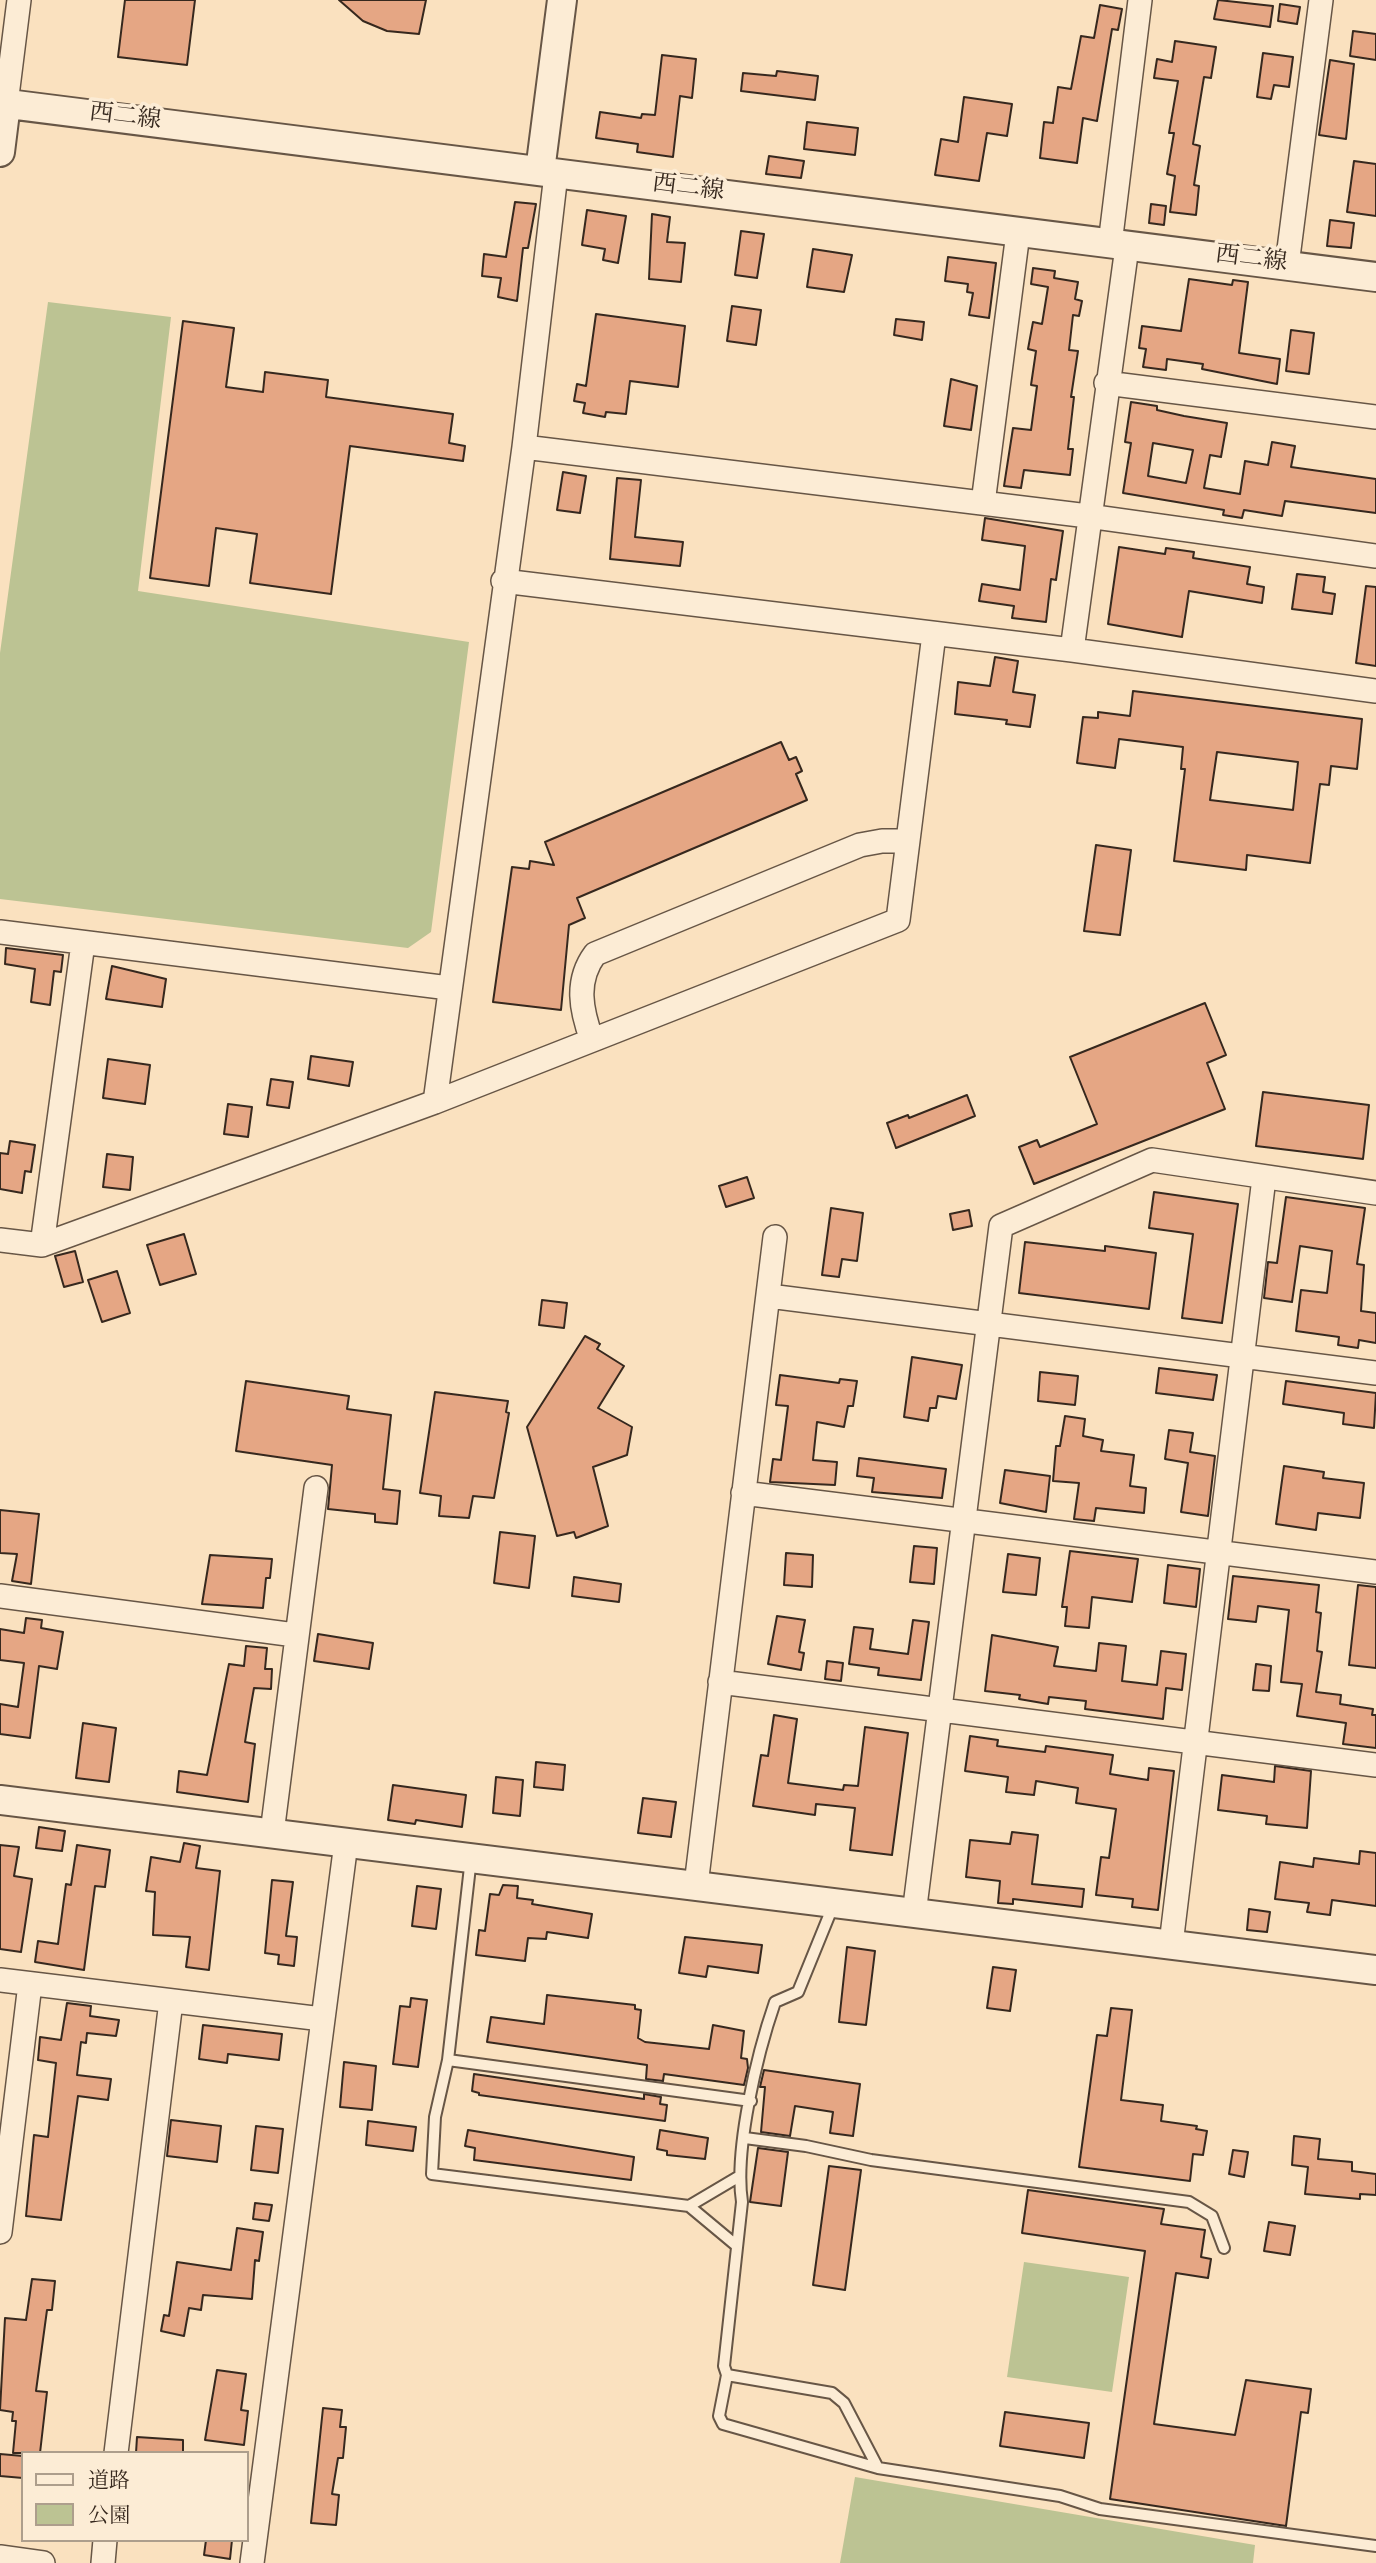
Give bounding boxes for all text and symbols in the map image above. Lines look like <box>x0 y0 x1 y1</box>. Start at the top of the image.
street label: 西二線 <box>88 100 162 138</box>
street label: 西二線 <box>651 171 725 209</box>
street label: 西二線 <box>1214 242 1288 280</box>
legend <box>21 2451 248 2542</box>
text: 道路 <box>88 2467 130 2497</box>
text: 公園 <box>88 2502 130 2532</box>

